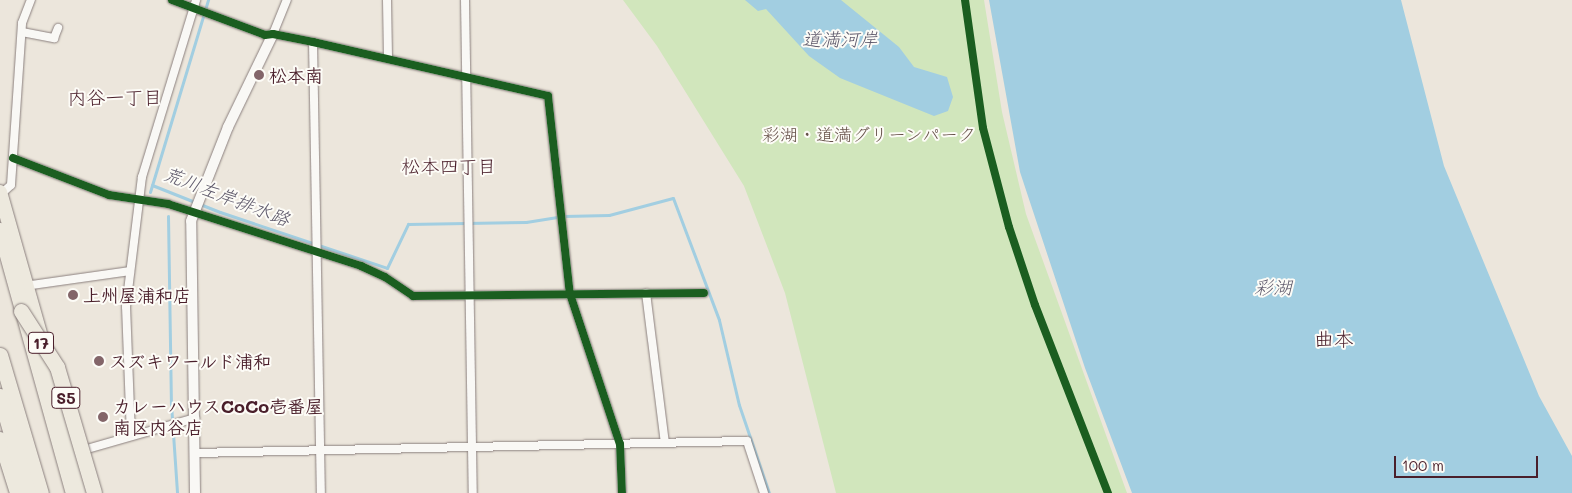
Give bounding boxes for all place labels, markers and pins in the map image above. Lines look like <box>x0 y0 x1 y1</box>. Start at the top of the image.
place label: 松本南 <box>269 64 323 86</box>
marker: 松本南 <box>253 69 265 81</box>
place label: 上州屋浦和店 <box>83 284 191 306</box>
marker: 上州屋浦和店 <box>67 289 79 301</box>
place label: スズキワールド浦和 <box>109 350 271 372</box>
marker: スズキワールド浦和 <box>93 355 105 367</box>
place label: カレーハウスCoCo壱番屋 南区内谷店 <box>113 396 324 438</box>
marker: カレーハウスCoCo壱番屋 南区内谷店 <box>97 411 109 423</box>

